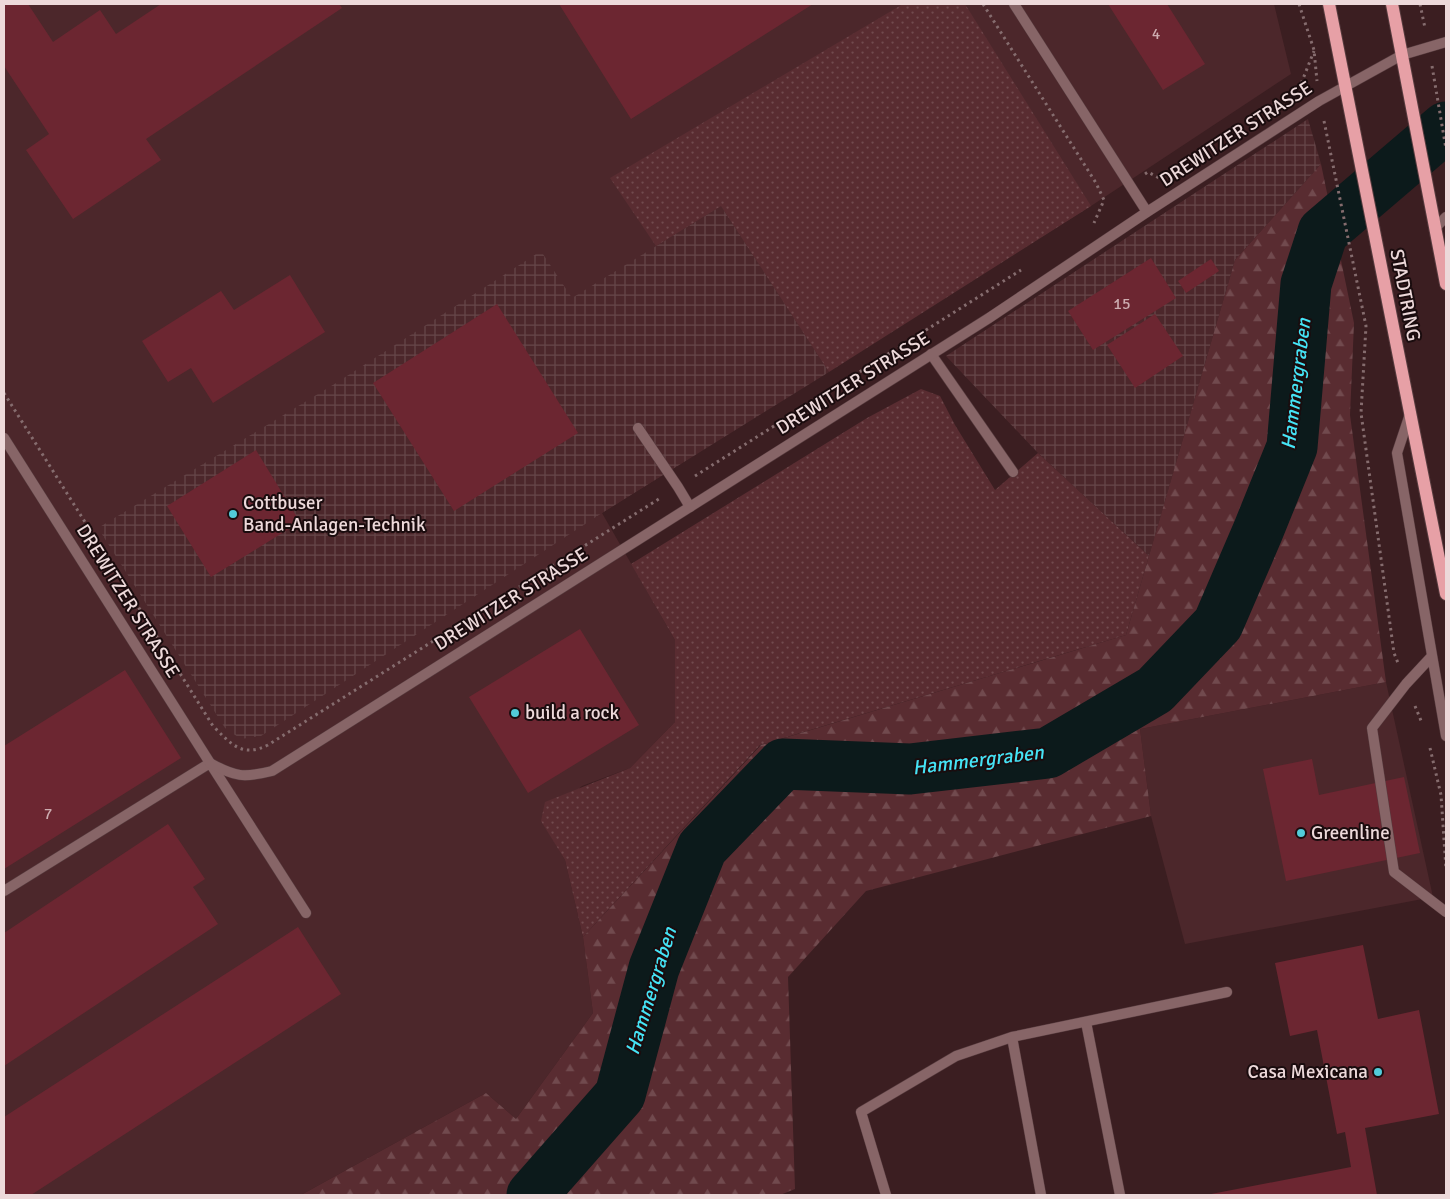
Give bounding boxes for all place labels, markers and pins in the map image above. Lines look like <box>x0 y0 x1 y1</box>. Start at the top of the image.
place label: Cottbuser Band-Anlagen-Technik <box>243 491 426 537</box>
marker: Cottbuser Band-Anlagen-Technik <box>227 508 239 520</box>
place label: build a rock <box>525 701 619 725</box>
marker: build a rock <box>509 707 521 719</box>
place label: Greenline <box>1311 821 1390 845</box>
marker: Greenline <box>1295 827 1307 839</box>
place label: Casa Mexicana <box>1247 1060 1368 1084</box>
marker: Casa Mexicana <box>1372 1066 1384 1078</box>

